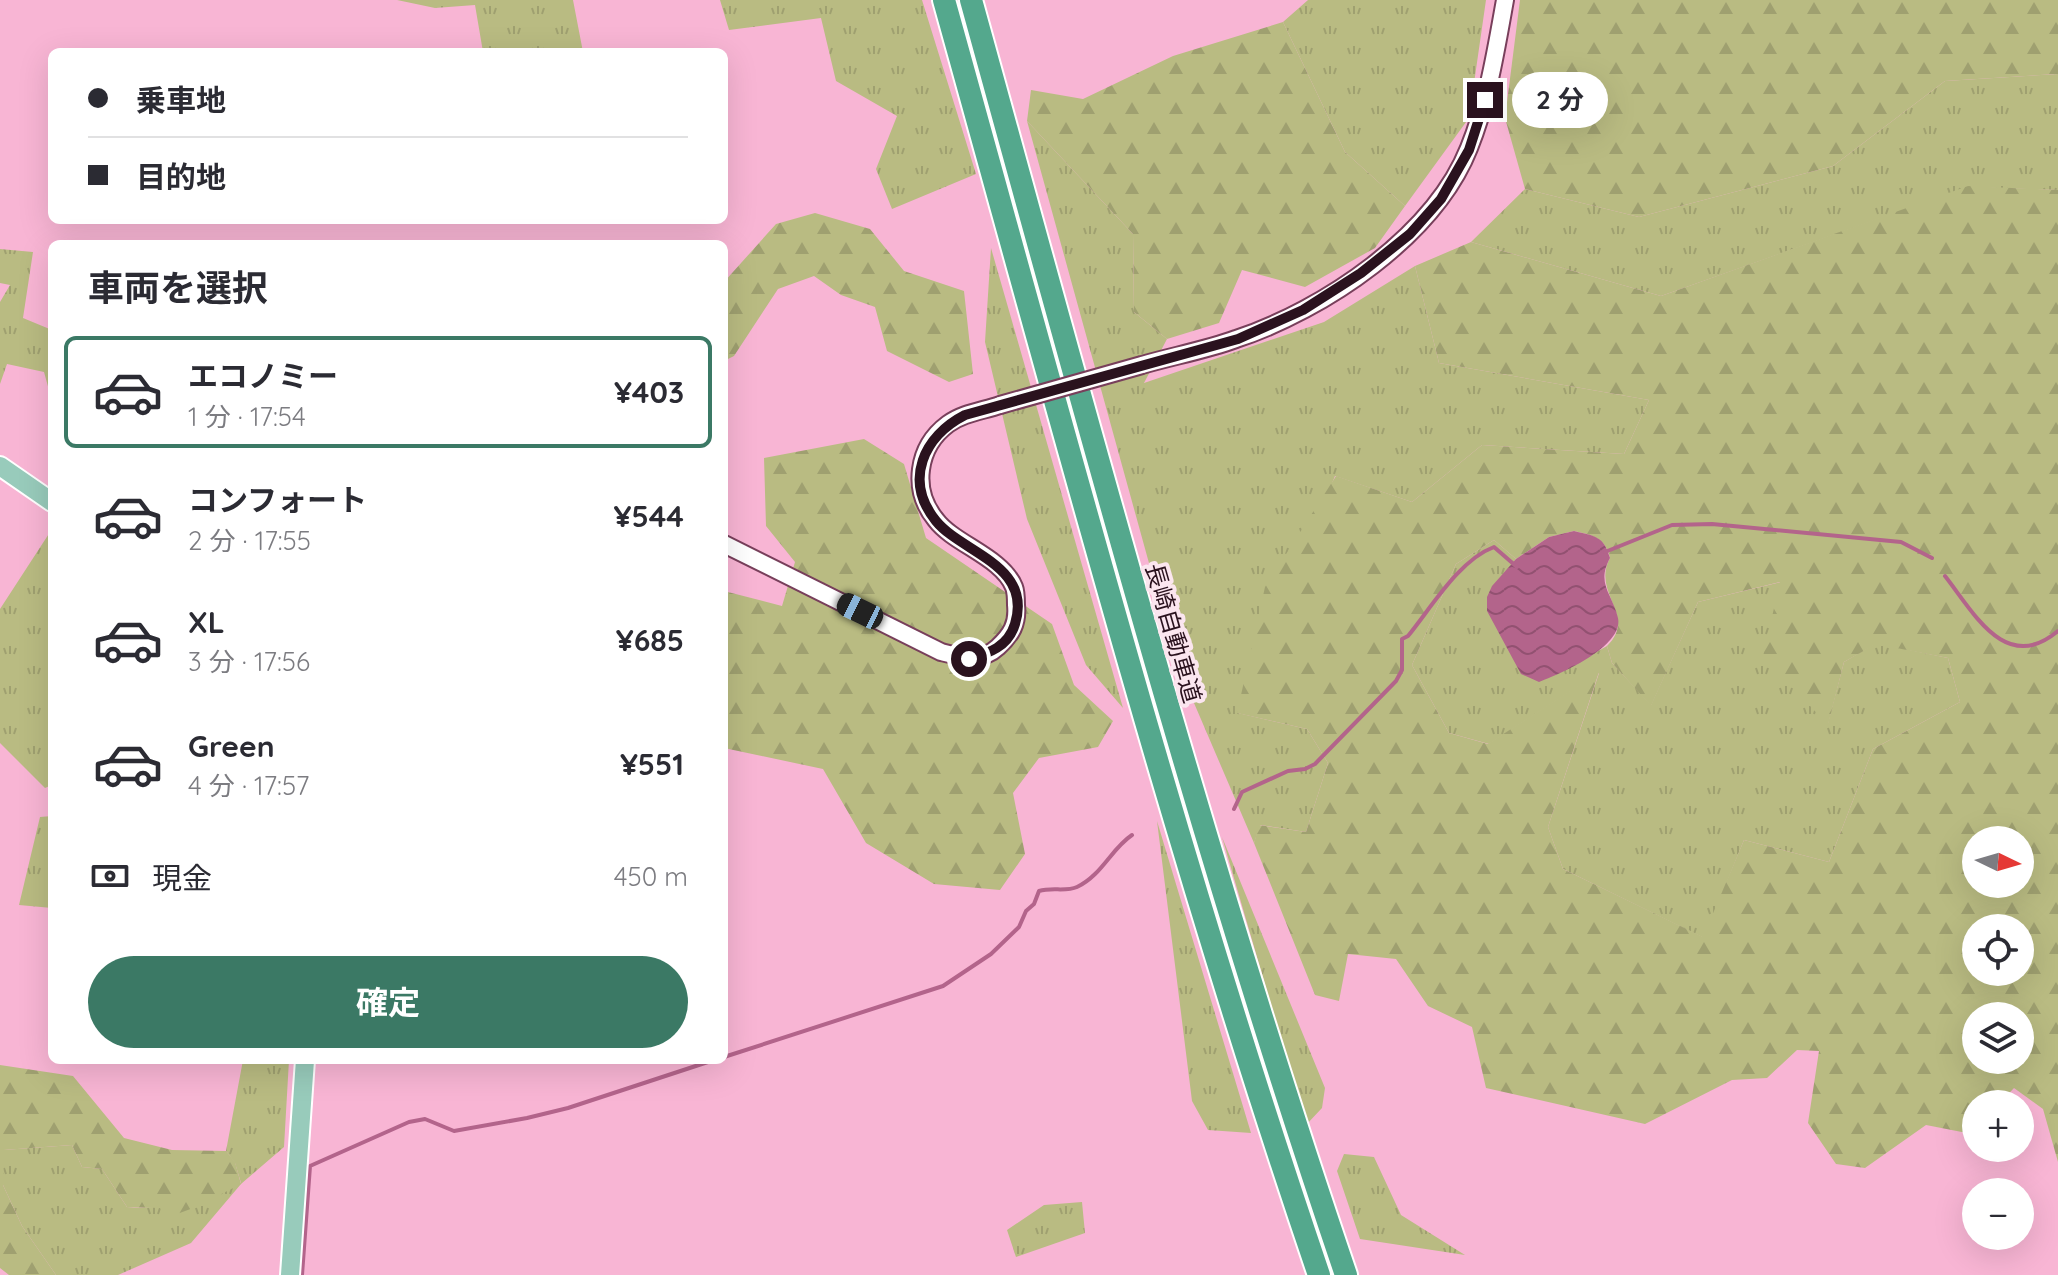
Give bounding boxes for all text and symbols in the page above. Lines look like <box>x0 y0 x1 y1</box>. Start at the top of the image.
callout: 2 分 <box>1513 72 1609 128</box>
text: 乗車地 <box>136 81 226 119</box>
route end <box>1467 82 1503 118</box>
text: 2 分 <box>1536 83 1584 116</box>
text: 目的地 <box>136 158 226 196</box>
text: 車両を選択 <box>88 265 268 310</box>
icon: car <box>92 356 164 428</box>
text: エコノミー <box>188 357 338 395</box>
text: ¥403 <box>614 373 684 411</box>
text: 1 分 · 17:54 <box>188 400 306 433</box>
icon: car <box>92 480 164 552</box>
text: コンフォート <box>188 481 367 519</box>
text: ¥544 <box>614 497 684 535</box>
text: 2 分 · 17:55 <box>188 524 311 557</box>
street label: 長崎自動車道 <box>1140 560 1208 706</box>
car <box>833 590 887 632</box>
text: XL <box>188 603 225 641</box>
icon: car <box>92 604 164 676</box>
text: ¥685 <box>616 621 684 659</box>
route start <box>951 641 987 677</box>
text: 3 分 · 17:56 <box>188 645 310 678</box>
text: Green <box>188 727 275 765</box>
icon: car <box>92 728 164 800</box>
text: ¥551 <box>620 745 684 783</box>
text: 4 分 · 17:57 <box>188 769 309 802</box>
north arrow <box>1962 826 2034 898</box>
map controls <box>1962 826 2034 1250</box>
icon: cash <box>88 854 132 898</box>
text: 現金 <box>152 859 212 897</box>
text: 450 m <box>614 860 688 893</box>
button: locate <box>1962 914 2034 986</box>
button: 確定 <box>88 956 688 1048</box>
button: layers <box>1962 1002 2034 1074</box>
button: + <box>1962 1090 2034 1162</box>
button: − <box>1962 1178 2034 1250</box>

